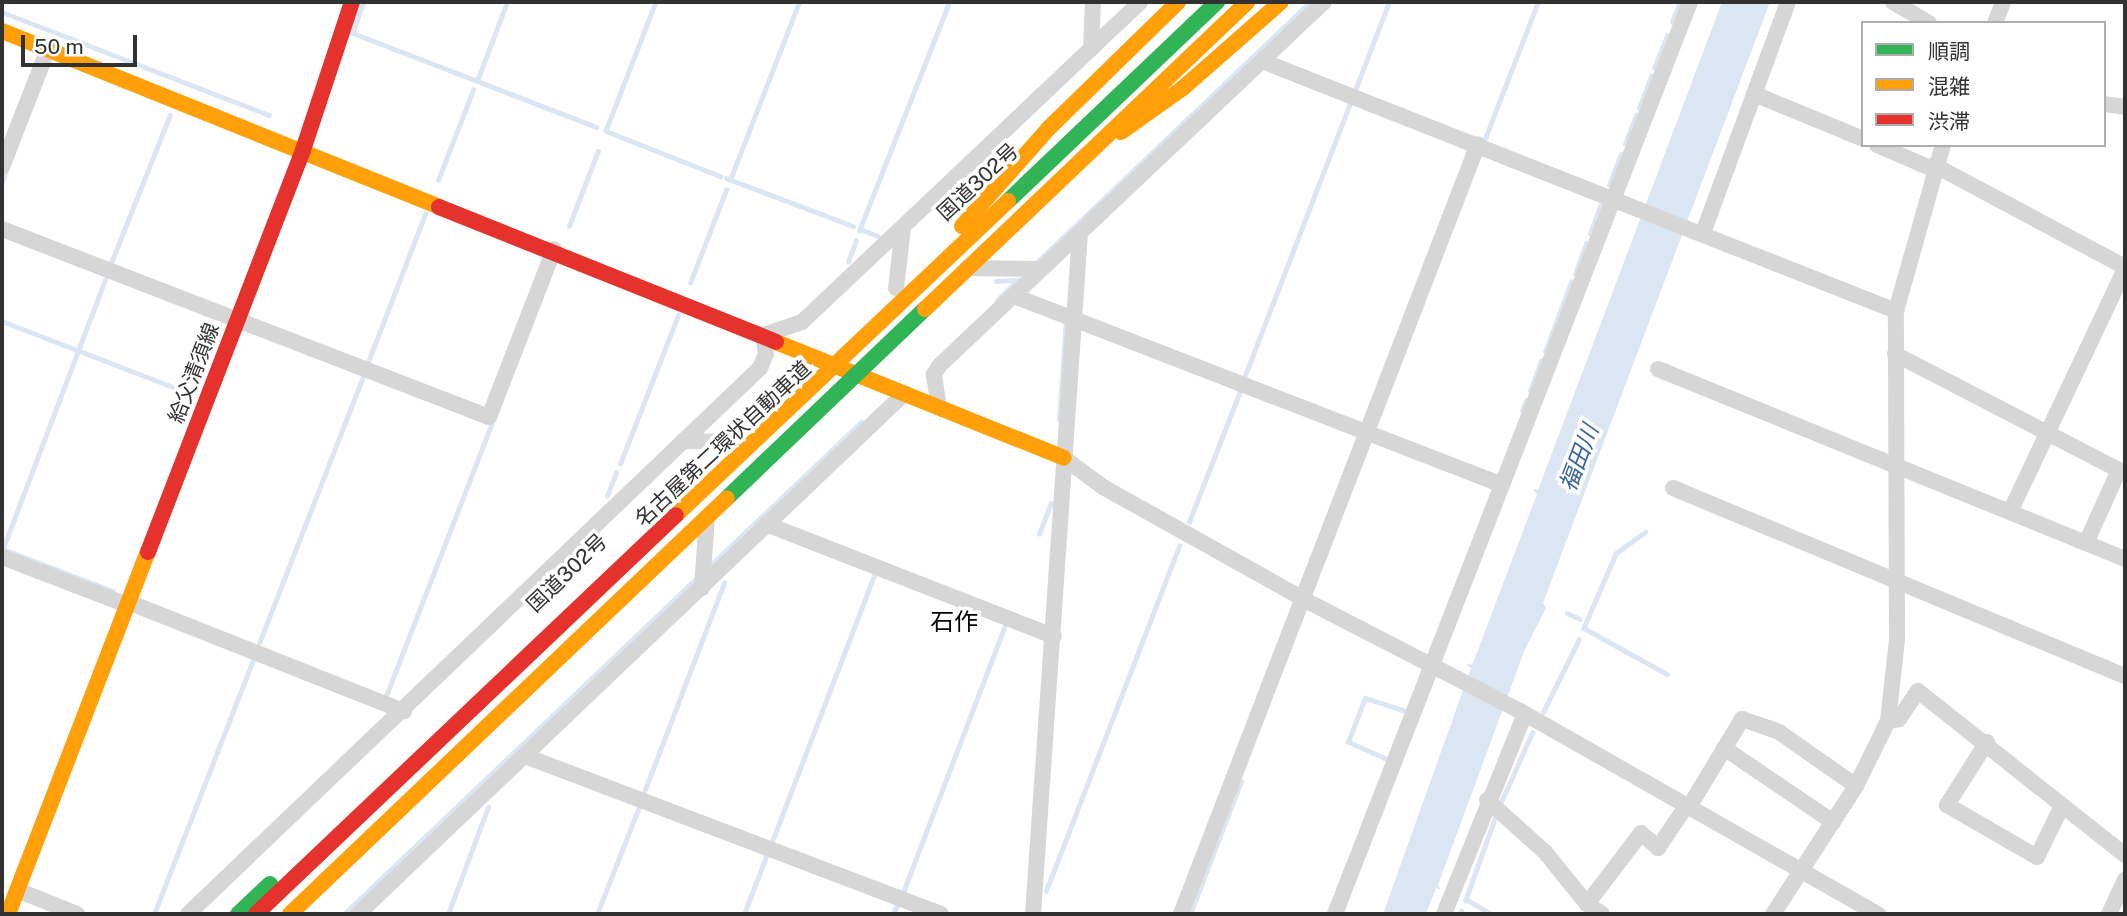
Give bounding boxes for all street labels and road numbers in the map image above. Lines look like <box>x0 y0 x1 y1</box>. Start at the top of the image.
street label: 国道302号 <box>932 138 1024 226</box>
street label: 給父清須線 <box>163 319 225 427</box>
street label: 名古屋第二環状自動車道 <box>630 356 816 532</box>
street label: 国道302号 <box>522 529 612 617</box>

